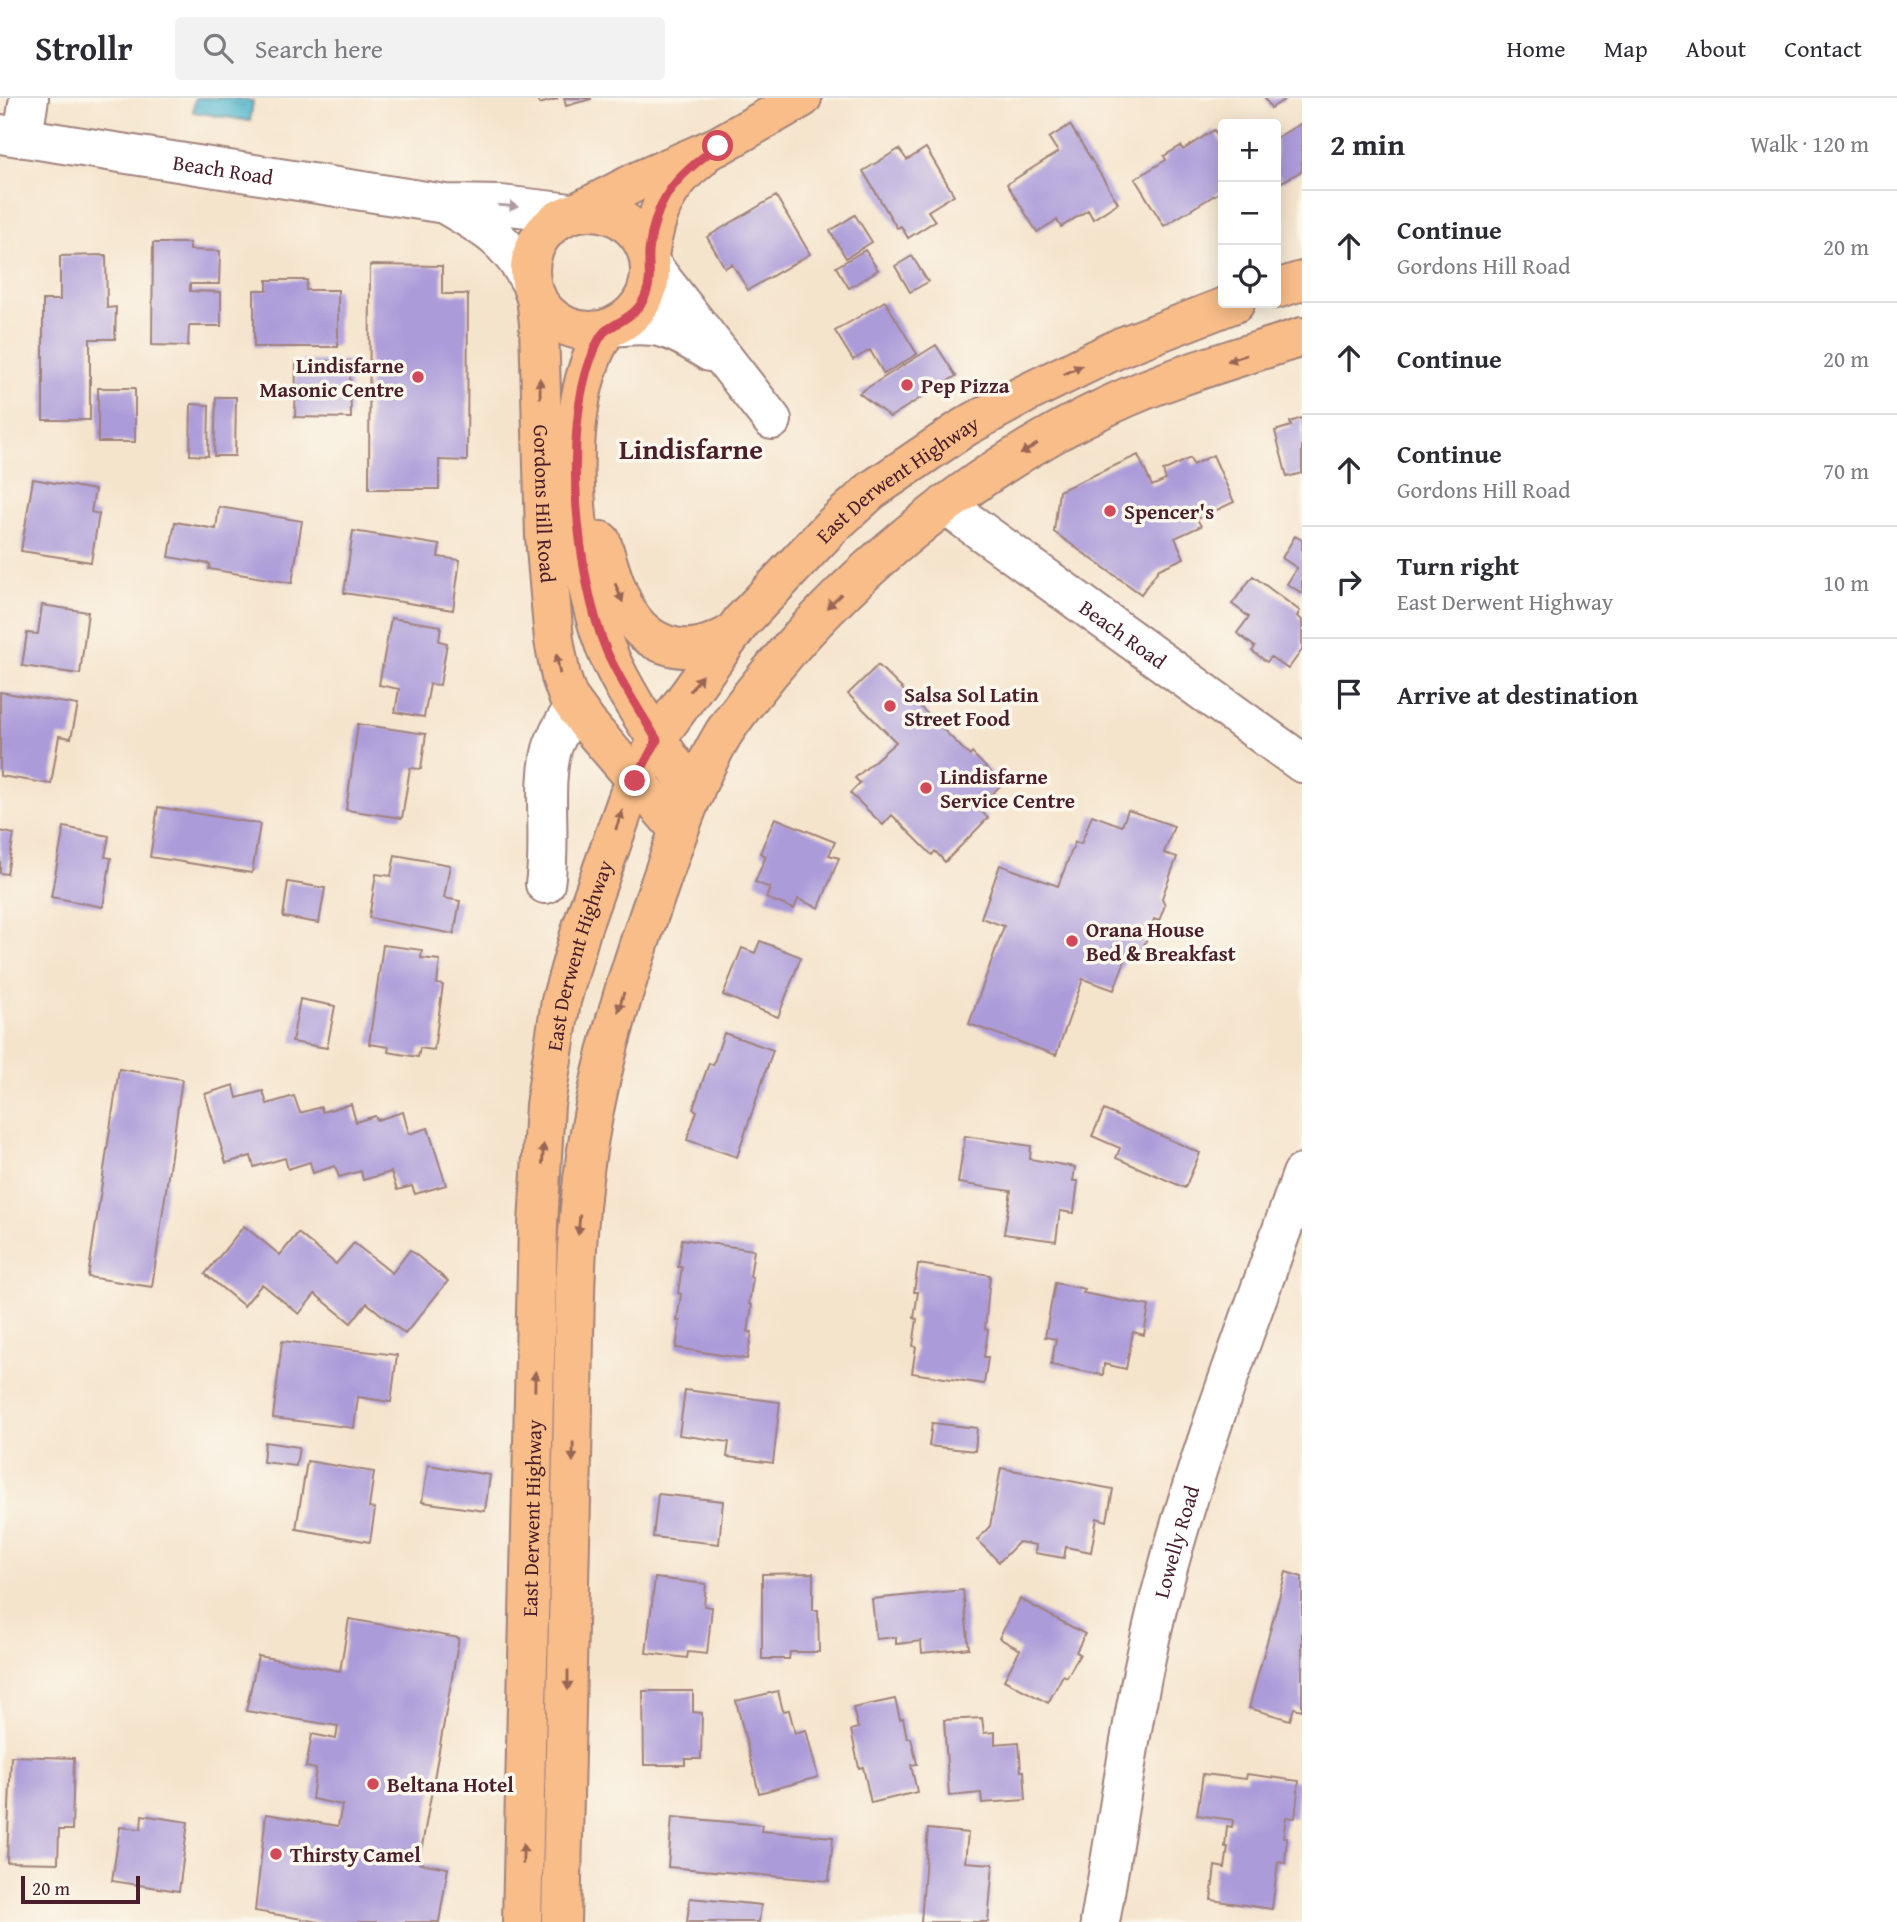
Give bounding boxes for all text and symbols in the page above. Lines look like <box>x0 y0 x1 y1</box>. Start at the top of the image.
search box <box>175 17 665 80</box>
text: Strollr <box>35 24 133 72</box>
icon: search <box>199 29 237 67</box>
text: Search here <box>255 29 383 68</box>
text: Home <box>1507 31 1566 66</box>
text: Map <box>1604 31 1648 66</box>
text: About <box>1686 31 1746 66</box>
text: Contact <box>1784 31 1862 66</box>
map controls <box>1218 119 1281 308</box>
button: + <box>1218 119 1281 182</box>
text: 2 min <box>1330 122 1405 166</box>
text: Walk · 120 m <box>1750 127 1869 160</box>
route start <box>702 130 733 161</box>
street label: Beach Road <box>171 146 276 192</box>
button: − <box>1218 182 1281 245</box>
one-way arrow <box>497 201 519 212</box>
text: Continue <box>1397 210 1502 249</box>
icon: ahead <box>1330 227 1368 265</box>
text: 20 m <box>1823 230 1869 263</box>
button: locate <box>1218 245 1281 308</box>
text: Gordons Hill Road <box>1397 249 1571 282</box>
icon: ahead <box>1330 339 1368 377</box>
text: Continue <box>1397 339 1502 378</box>
text: 20 m <box>1823 342 1869 375</box>
place label: Lindisfarne Masonic Centre <box>260 350 404 405</box>
one-way arrow <box>1226 353 1247 364</box>
one-way arrow <box>1063 364 1083 376</box>
marker: Lindisfarne Masonic Centre <box>410 369 426 385</box>
place label: Pep Pizza <box>921 370 1010 401</box>
one-way arrow <box>534 377 546 399</box>
marker: Pep Pizza <box>899 377 915 393</box>
street label: East Derwent Highway <box>808 407 984 550</box>
street label: Gordons Hill Road <box>526 424 565 585</box>
district label: Lindisfarne <box>619 428 763 469</box>
text: Continue <box>1397 434 1502 473</box>
one-way arrow <box>1020 443 1039 456</box>
icon: ahead <box>1330 451 1368 489</box>
text: 70 m <box>1823 454 1869 487</box>
text: Gordons Hill Road <box>1397 473 1571 506</box>
place label: Spencer's <box>1124 496 1214 527</box>
marker: Spencer's <box>1102 503 1118 519</box>
text: Turn right <box>1397 546 1519 585</box>
icon: right <box>1330 563 1368 601</box>
text: 10 m <box>1823 566 1869 599</box>
one-way arrow <box>614 583 625 604</box>
text: East Derwent Highway <box>1397 585 1613 618</box>
one-way arrow <box>826 592 843 608</box>
street label: Beach Road <box>1073 592 1174 676</box>
one-way arrow <box>552 653 563 675</box>
one-way arrow <box>689 674 703 692</box>
icon: arrive <box>1330 675 1368 713</box>
text: Arrive at destination <box>1397 675 1638 714</box>
place label: Salsa Sol Latin Street Food <box>904 679 1039 734</box>
marker: Salsa Sol Latin Street Food <box>882 698 898 714</box>
place label: Lindisfarne Service Centre <box>940 761 1075 816</box>
route end <box>619 765 650 796</box>
marker: Lindisfarne Service Centre <box>918 780 934 796</box>
one-way arrow <box>614 809 625 830</box>
street label: East Derwent Highway <box>538 855 620 1053</box>
place label: Orana House Bed & Breakfast <box>1086 914 1236 969</box>
marker: Orana House Bed & Breakfast <box>1064 933 1080 949</box>
one-way arrow <box>615 992 625 1013</box>
one-way arrow <box>537 1143 548 1165</box>
one-way arrow <box>573 1214 584 1236</box>
one-way arrow <box>530 1370 541 1392</box>
street label: East Derwent Highway <box>513 1418 549 1617</box>
one-way arrow <box>567 1442 578 1464</box>
street label: Lowelly Road <box>1145 1481 1207 1601</box>
one-way arrow <box>563 1669 574 1691</box>
place label: Beltana Hotel <box>387 1769 514 1800</box>
marker: Beltana Hotel <box>365 1776 381 1792</box>
place label: Thirsty Camel <box>290 1839 421 1870</box>
one-way arrow <box>518 1843 529 1865</box>
marker: Thirsty Camel <box>268 1846 284 1862</box>
scale bar <box>21 1873 140 1905</box>
text: 20 m <box>32 1874 70 1902</box>

